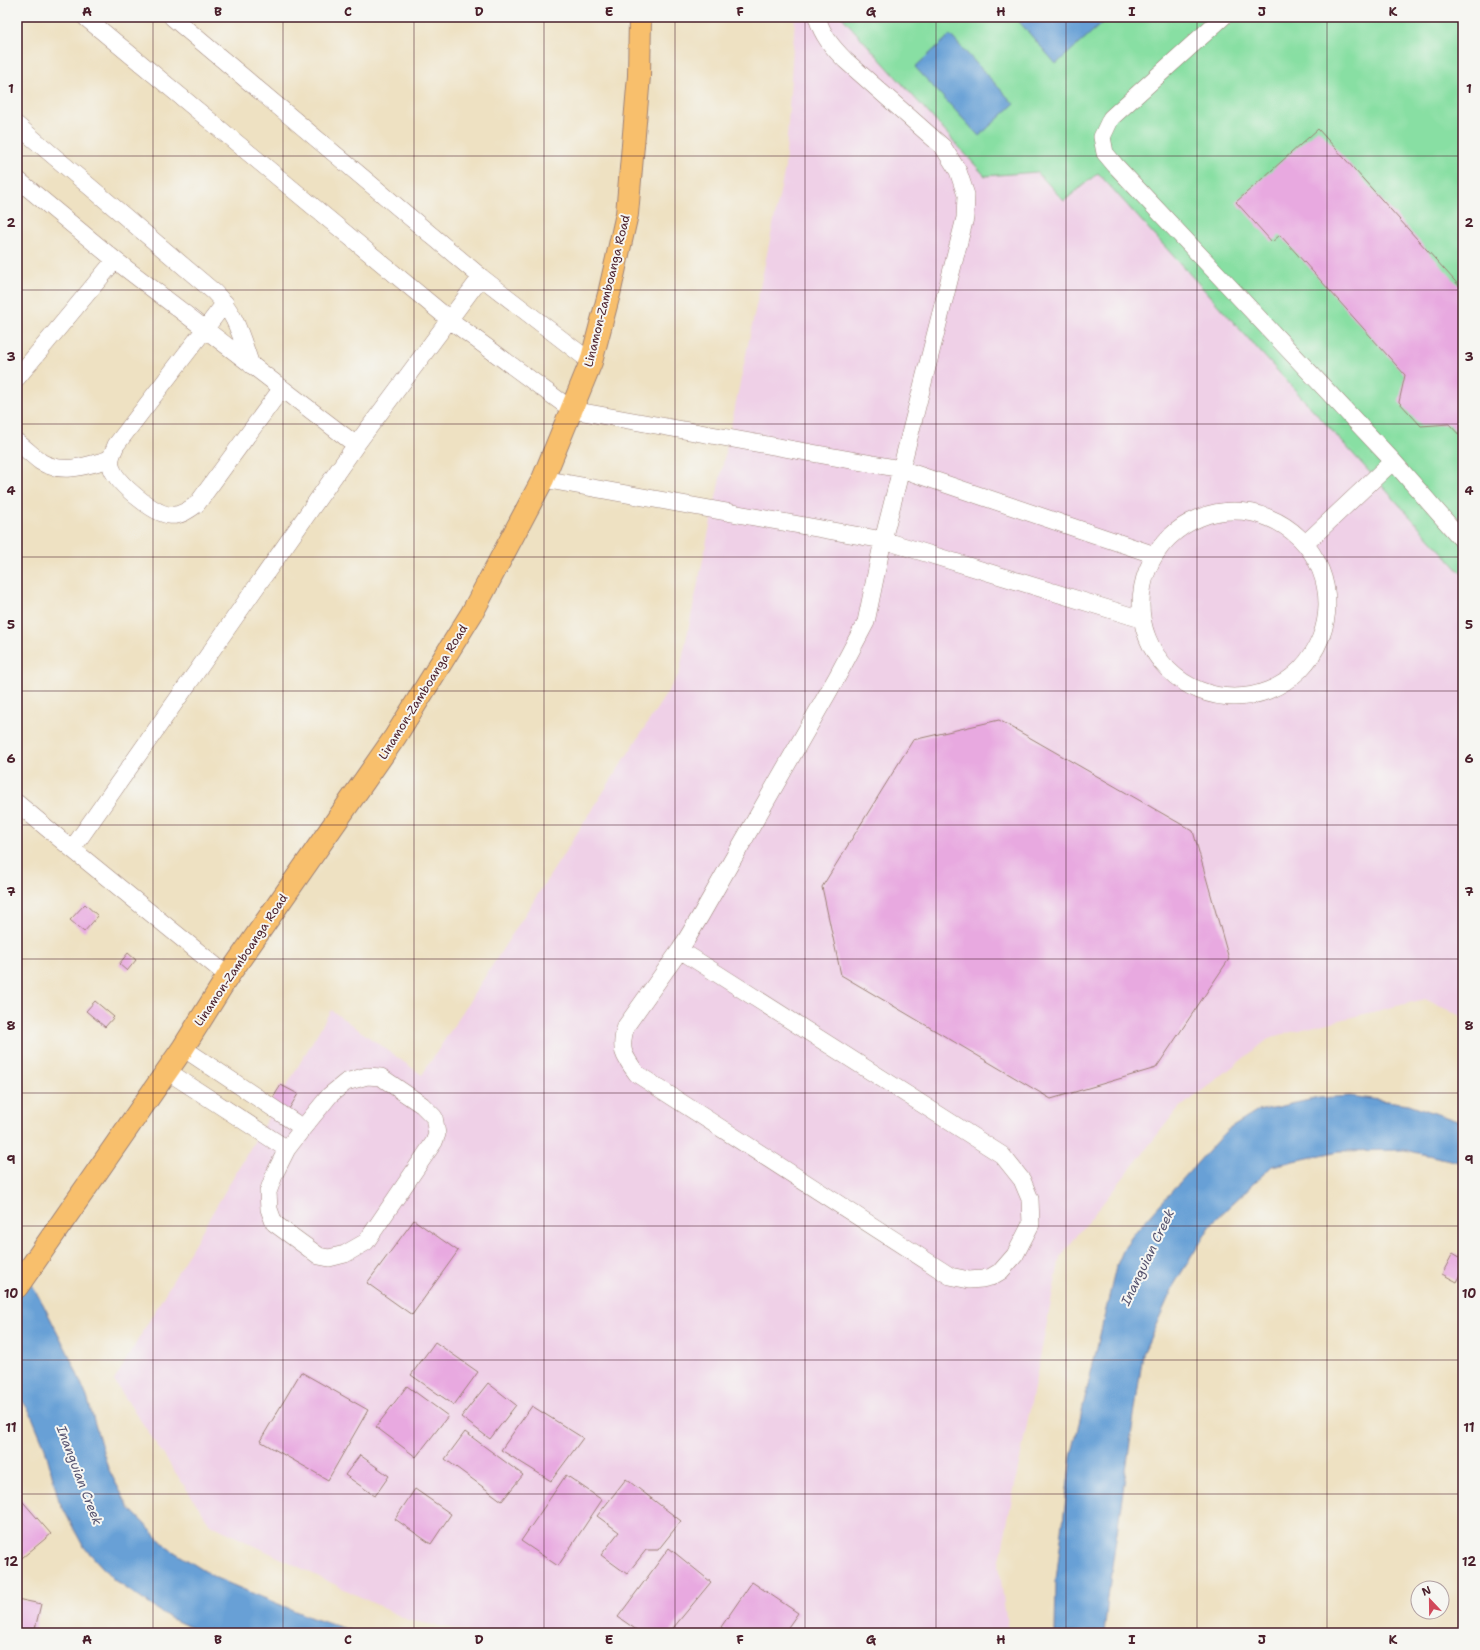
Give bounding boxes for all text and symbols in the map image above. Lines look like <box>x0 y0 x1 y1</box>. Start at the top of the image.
text: A <box>82 3 92 20</box>
text: B <box>214 3 222 20</box>
text: C <box>344 3 352 20</box>
text: D <box>474 3 484 20</box>
text: E <box>605 3 614 20</box>
text: F <box>736 3 744 20</box>
text: G <box>866 3 877 20</box>
text: H <box>996 3 1006 20</box>
text: I <box>1128 3 1136 20</box>
text: J <box>1258 3 1266 20</box>
text: K <box>1389 3 1398 20</box>
text: 1 <box>8 80 14 97</box>
text: 1 <box>1466 80 1472 97</box>
street label: Linamon-Zamboanga Road <box>580 213 634 369</box>
text: 2 <box>6 214 16 231</box>
text: 2 <box>1464 214 1474 231</box>
text: 3 <box>6 348 16 365</box>
text: 3 <box>1464 348 1474 365</box>
text: 4 <box>6 482 16 499</box>
text: 4 <box>1464 482 1474 499</box>
text: 5 <box>7 616 15 633</box>
text: 5 <box>1465 616 1473 633</box>
street label: Linamon-Zamboanga Road <box>375 621 471 763</box>
text: 6 <box>6 750 16 767</box>
text: 6 <box>1464 750 1474 767</box>
text: 7 <box>6 883 16 900</box>
text: 7 <box>1464 883 1474 900</box>
street label: Linamon-Zamboanga Road <box>191 890 292 1029</box>
text: 8 <box>6 1017 16 1034</box>
text: 8 <box>1464 1017 1474 1034</box>
text: 9 <box>6 1151 16 1168</box>
text: 9 <box>1464 1151 1474 1168</box>
water label: Inanguian Creek <box>1116 1206 1178 1309</box>
text: 10 <box>4 1285 18 1302</box>
text: 10 <box>1462 1285 1476 1302</box>
text: 11 <box>5 1419 17 1436</box>
text: 11 <box>1463 1419 1475 1436</box>
water label: Inanguian Creek <box>52 1422 107 1528</box>
text: 12 <box>4 1553 18 1570</box>
text: 12 <box>1462 1553 1476 1570</box>
north arrow <box>1410 1580 1450 1620</box>
text: N <box>1420 1582 1434 1600</box>
text: A <box>82 1631 92 1648</box>
text: B <box>214 1631 222 1648</box>
text: C <box>344 1631 352 1648</box>
text: D <box>474 1631 484 1648</box>
text: E <box>605 1631 614 1648</box>
text: F <box>736 1631 744 1648</box>
text: G <box>866 1631 877 1648</box>
text: H <box>996 1631 1006 1648</box>
text: I <box>1128 1631 1136 1648</box>
text: J <box>1258 1631 1266 1648</box>
text: K <box>1389 1631 1398 1648</box>

